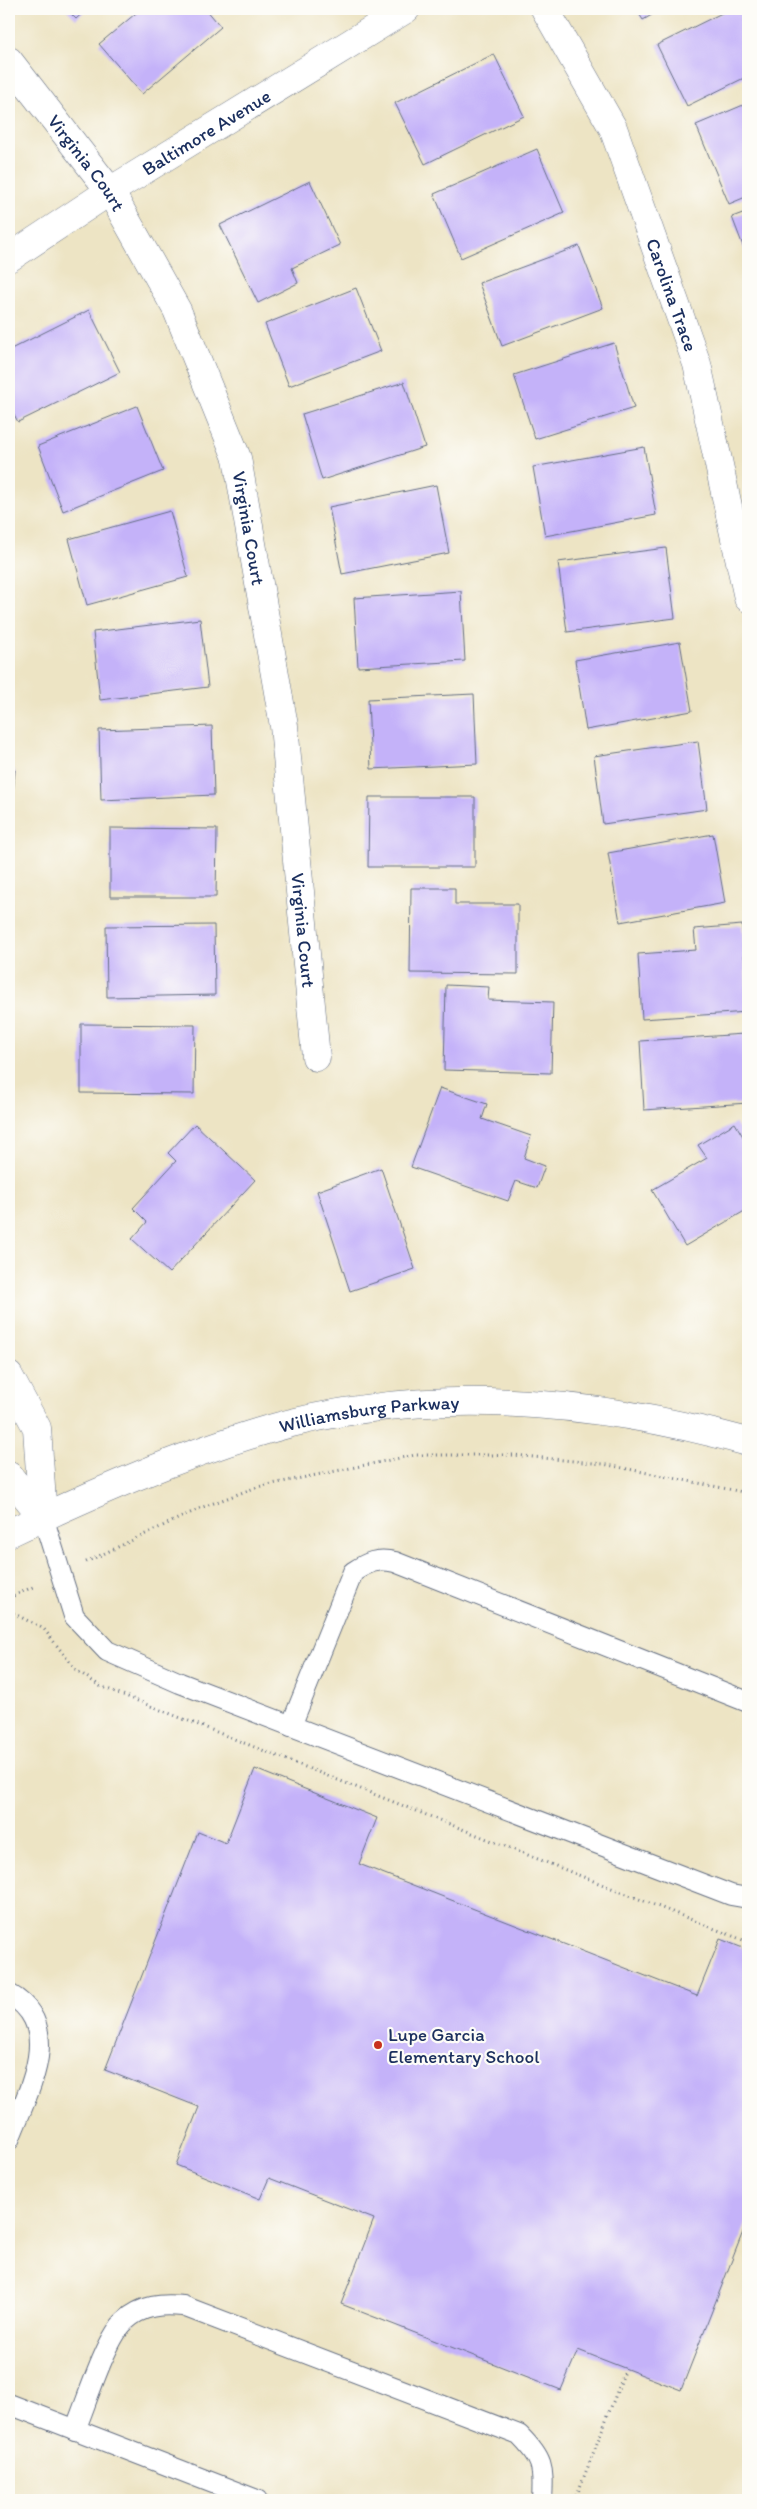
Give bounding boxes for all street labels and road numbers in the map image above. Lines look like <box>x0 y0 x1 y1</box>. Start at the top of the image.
street label: Baltimore Avenue <box>138 84 275 181</box>
street label: Virginia Court <box>43 110 130 215</box>
street label: Carolina Trace <box>641 235 703 355</box>
street label: Virginia Court <box>228 469 270 587</box>
street label: Virginia Court <box>286 872 320 988</box>
street label: Williamsburg Parkway <box>277 1391 460 1438</box>

